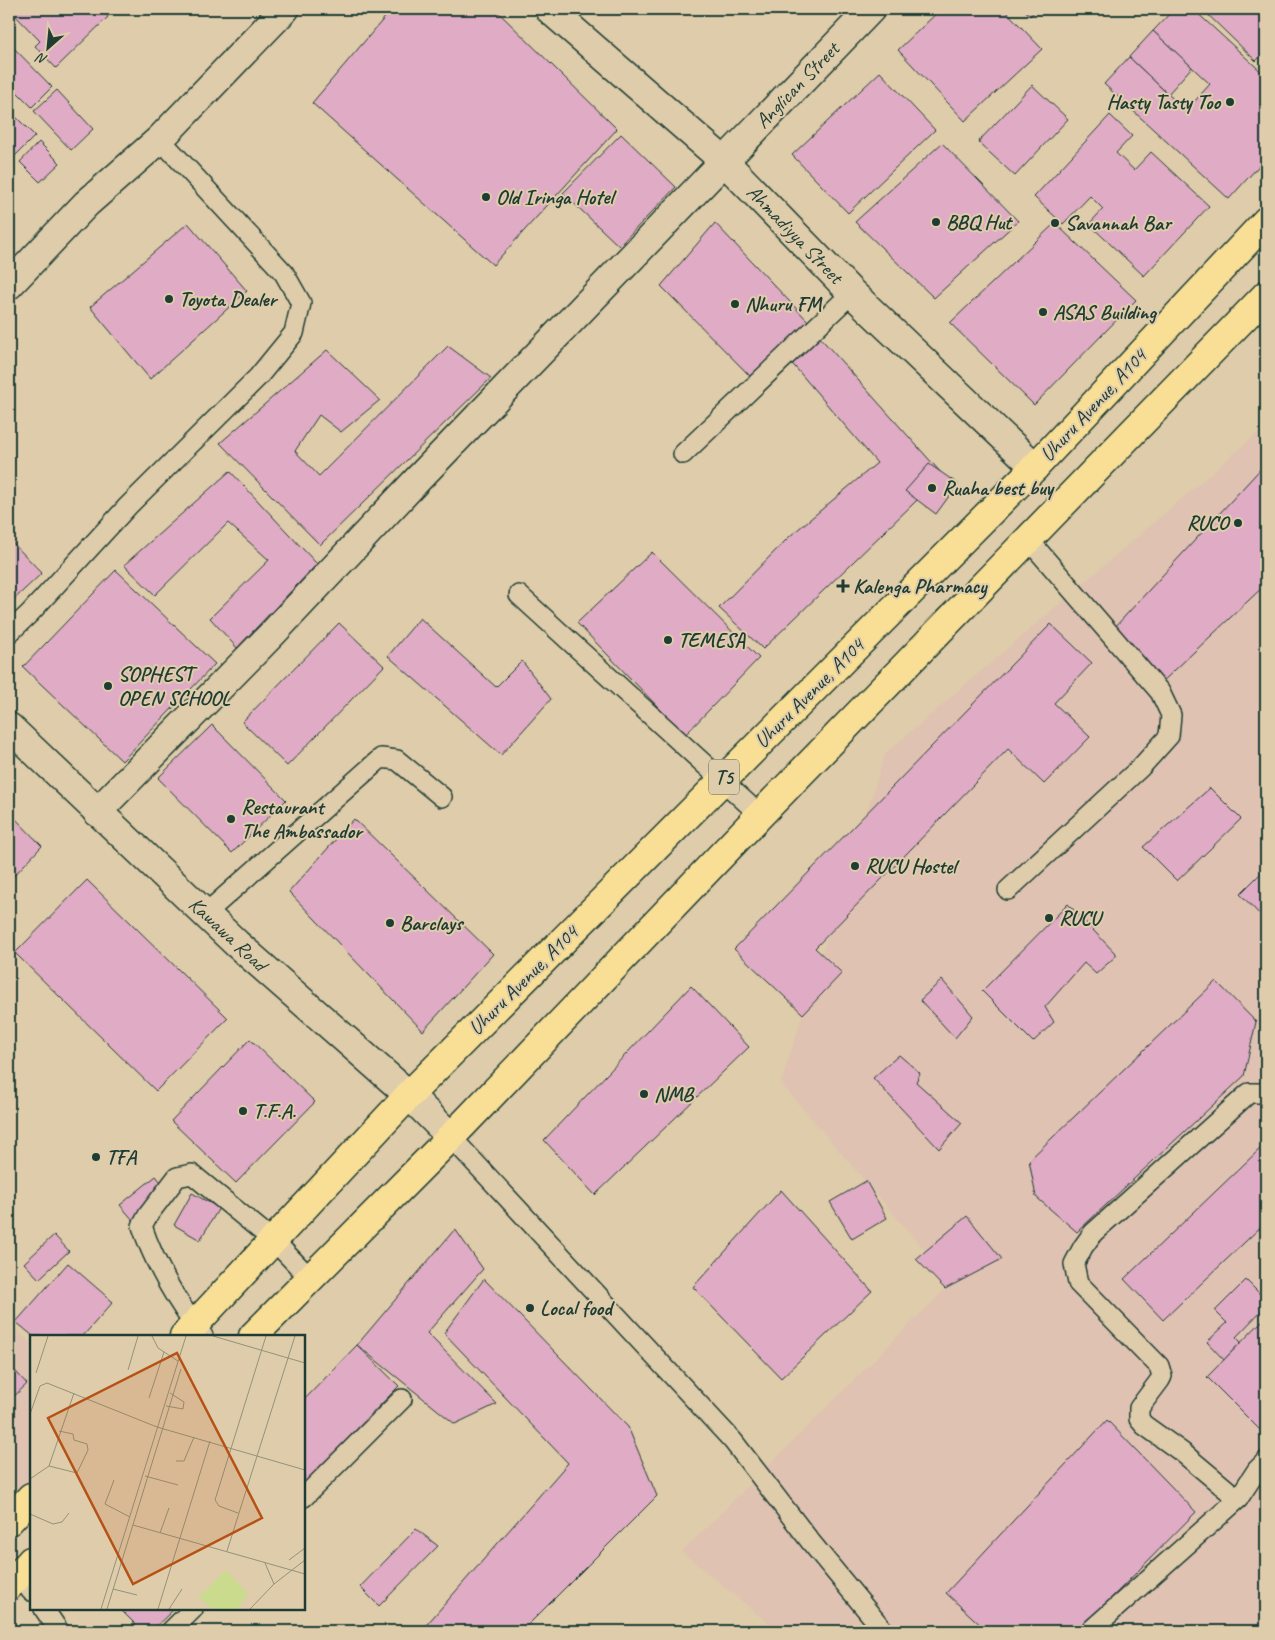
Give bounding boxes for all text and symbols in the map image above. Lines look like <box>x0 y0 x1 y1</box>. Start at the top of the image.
north arrow <box>22 22 72 72</box>
street label: Anglican Street <box>749 35 846 134</box>
text: N <box>33 49 50 69</box>
place label: Hasty Tasty Too <box>1106 89 1221 115</box>
marker: Hasty Tasty Too <box>1224 96 1236 108</box>
street label: Ahmadiyya Street <box>741 179 850 290</box>
place label: Old Iringa Hotel <box>496 184 617 210</box>
marker: Old Iringa Hotel <box>480 191 492 203</box>
place label: BBQ Hut <box>946 209 1013 235</box>
place label: Savannah Bar <box>1065 210 1173 236</box>
marker: BBQ Hut <box>930 216 942 228</box>
marker: Savannah Bar <box>1049 217 1061 229</box>
place label: Toyota Dealer <box>179 286 279 312</box>
place label: Nhuru FM <box>745 291 823 317</box>
marker: Toyota Dealer <box>163 293 175 305</box>
marker: Nhuru FM <box>729 298 741 310</box>
place label: ASAS Building <box>1053 299 1157 325</box>
marker: ASAS Building <box>1037 306 1049 318</box>
street label: Uhuru Avenue, A104 <box>1034 341 1154 467</box>
place label: Ruaha best buy <box>942 475 1056 501</box>
marker: Ruaha best buy <box>926 482 938 494</box>
place label: RUCO <box>1187 510 1230 536</box>
marker: RUCO <box>1232 517 1244 529</box>
place label: Kalenga Pharmacy <box>853 573 988 600</box>
marker: Kalenga Pharmacy <box>837 580 849 592</box>
place label: TEMESA <box>678 627 746 653</box>
street label: Uhuru Avenue, A104 <box>749 631 871 753</box>
marker: TEMESA <box>662 634 674 646</box>
place label: SOPHEST OPEN SCHOOL <box>118 661 231 711</box>
marker: SOPHEST OPEN SCHOOL <box>102 680 114 692</box>
road number: T5 <box>709 760 739 794</box>
place label: Restaurant The Ambassador <box>241 794 364 844</box>
marker: Restaurant The Ambassador <box>225 813 237 825</box>
place label: RUCU Hostel <box>865 853 960 879</box>
marker: RUCU Hostel <box>849 860 861 872</box>
street label: Kawawa Road <box>183 891 275 979</box>
place label: RUCU <box>1059 905 1104 931</box>
place label: Barclays <box>400 910 465 936</box>
marker: RUCU <box>1043 912 1055 924</box>
marker: Barclays <box>384 917 396 929</box>
street label: Uhuru Avenue, A104 <box>463 918 585 1040</box>
place label: NMB <box>654 1081 695 1107</box>
marker: NMB <box>638 1088 650 1100</box>
place label: T.F.A. <box>253 1098 296 1124</box>
marker: T.F.A. <box>237 1105 249 1117</box>
place label: TFA <box>106 1144 137 1170</box>
marker: TFA <box>90 1151 102 1163</box>
place label: Local food <box>540 1295 615 1321</box>
marker: Local food <box>524 1302 536 1314</box>
inset map <box>30 1335 305 1610</box>

